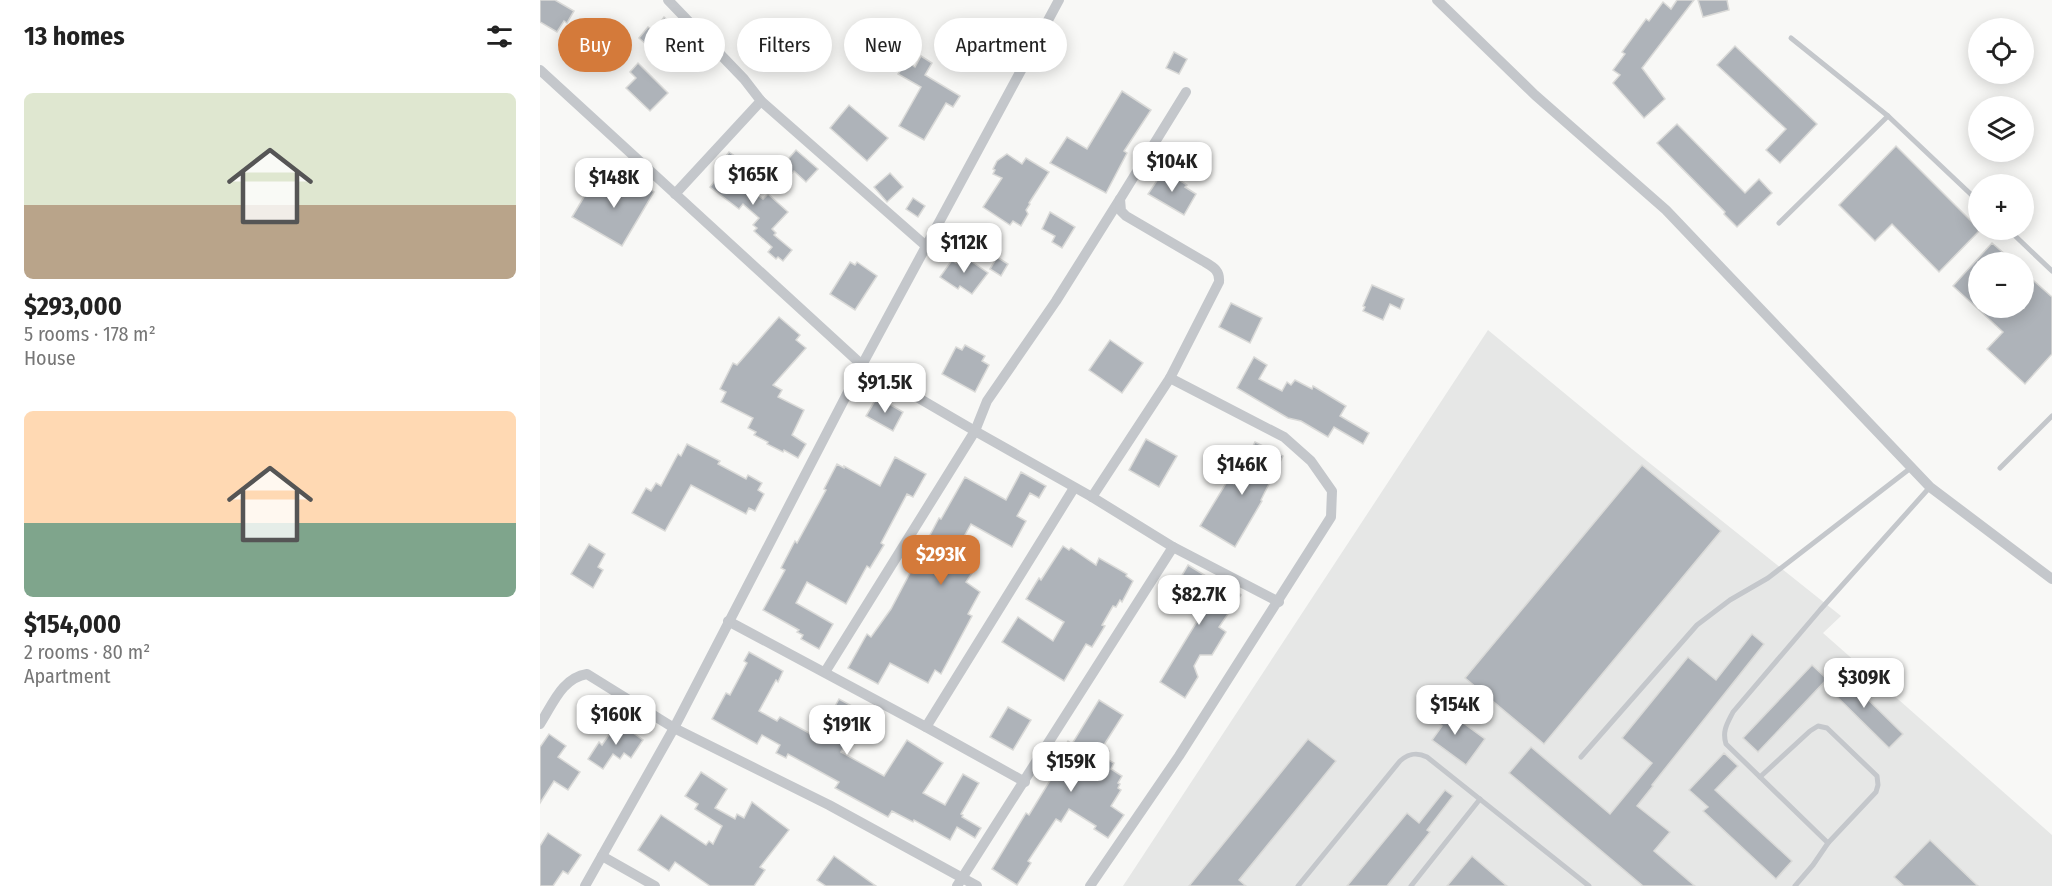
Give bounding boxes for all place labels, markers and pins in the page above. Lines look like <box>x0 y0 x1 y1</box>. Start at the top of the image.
pin: $104K <box>1130 142 1214 193</box>
pin: $165K <box>711 155 795 206</box>
pin: $148K <box>572 158 656 209</box>
pin: $112K <box>922 223 1006 274</box>
pin: $91.5K <box>836 363 934 414</box>
pin: $146K <box>1200 445 1284 496</box>
pin: $293K <box>899 535 983 586</box>
pin: $82.7K <box>1150 575 1248 626</box>
pin: $309K <box>1822 658 1906 709</box>
pin: $154K <box>1413 685 1497 736</box>
pin: $160K <box>574 695 658 746</box>
pin: $191K <box>805 705 889 756</box>
pin: $159K <box>1029 742 1113 793</box>

